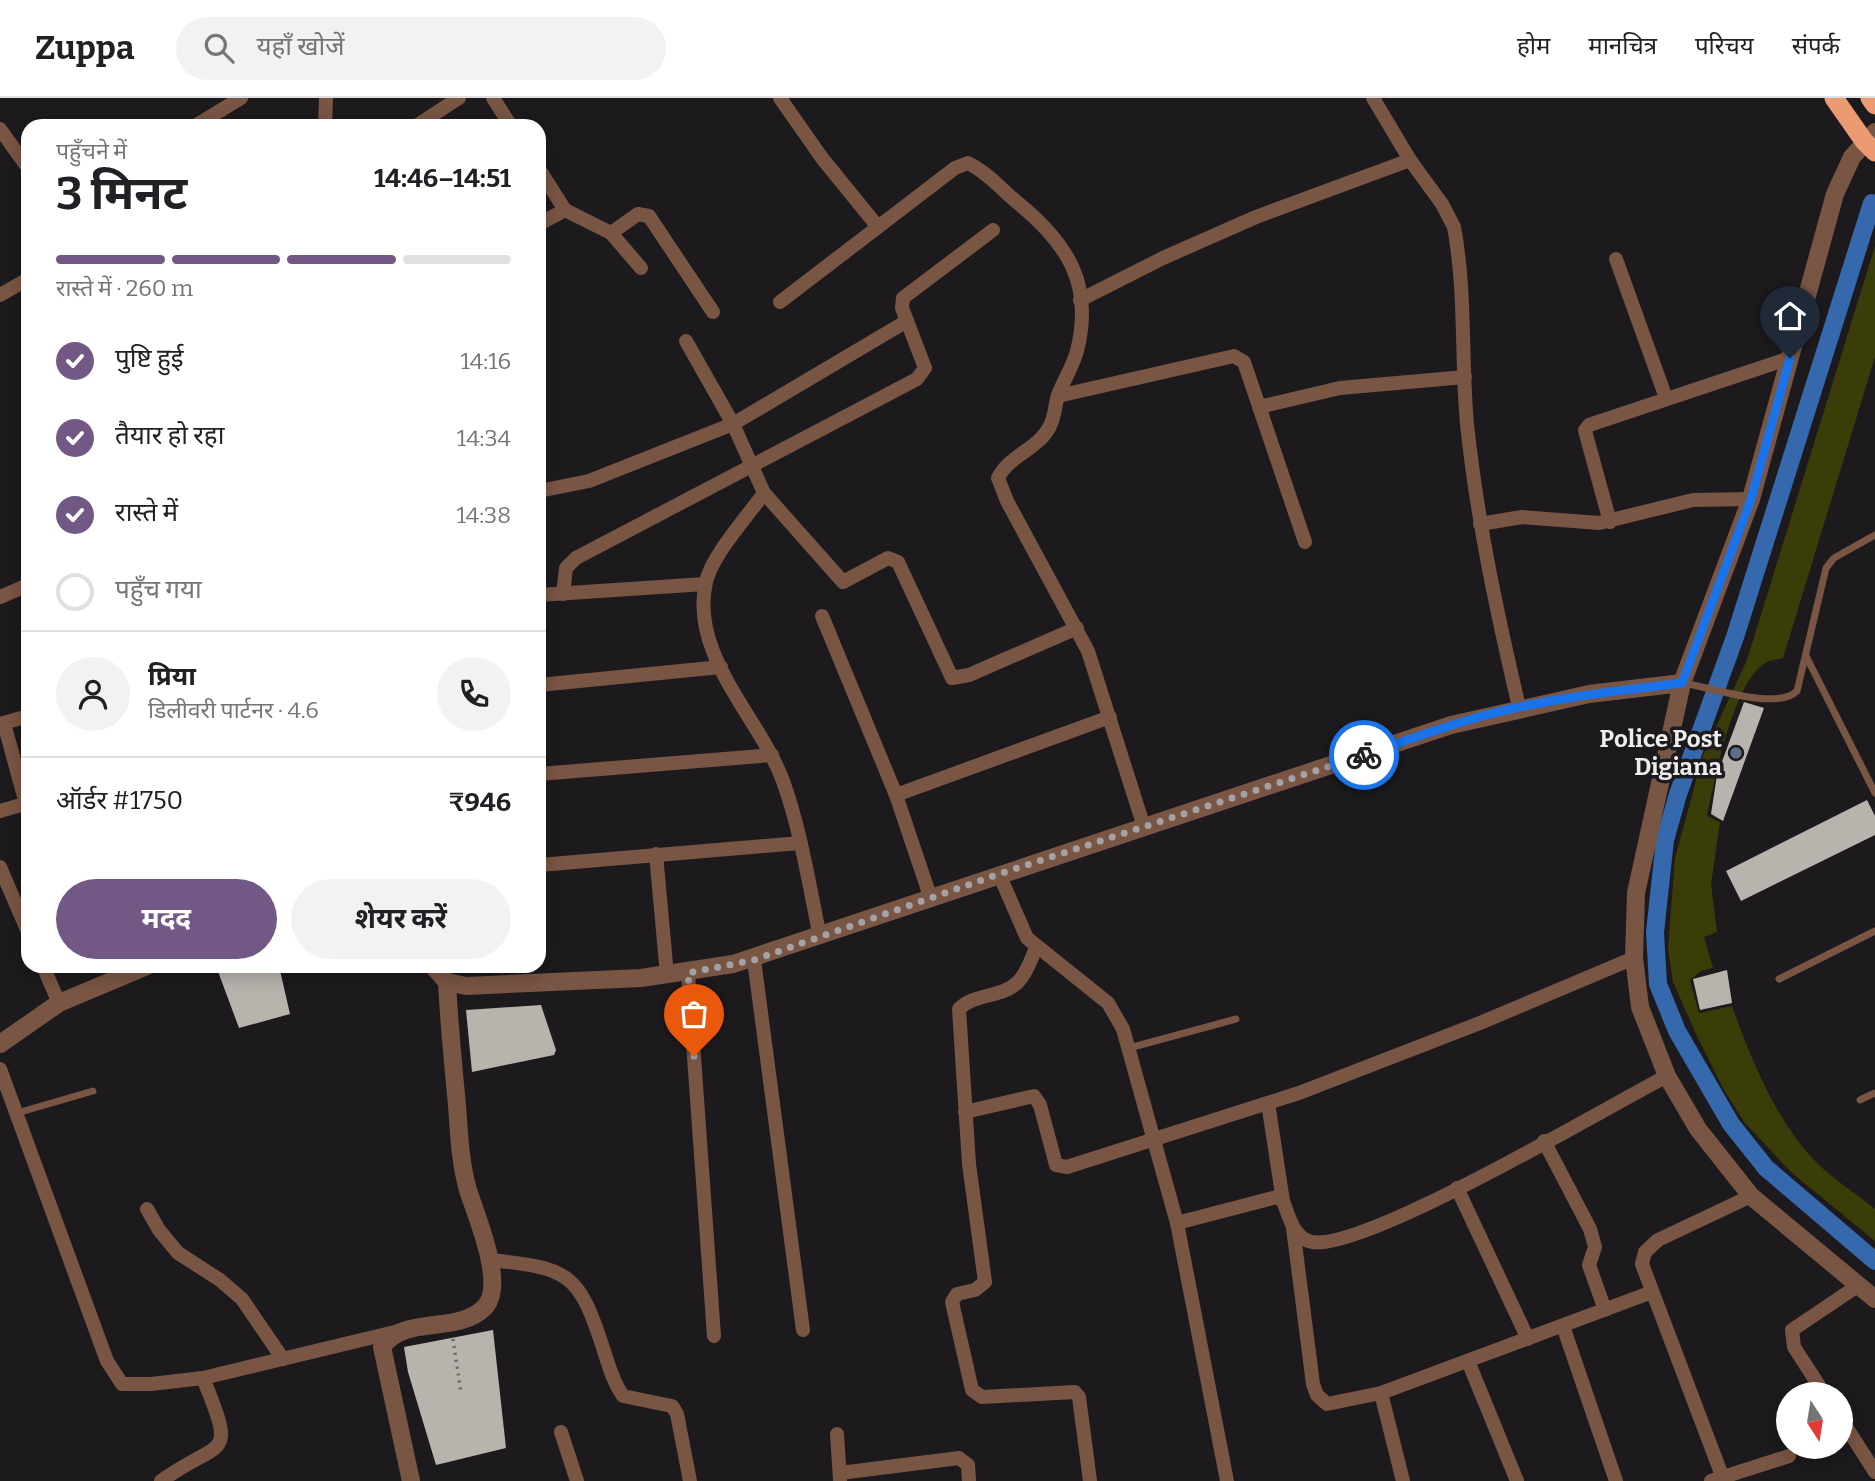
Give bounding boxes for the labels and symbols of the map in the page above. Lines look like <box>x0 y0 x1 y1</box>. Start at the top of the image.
pin <box>1760 286 1820 358</box>
courier <box>1329 720 1399 790</box>
place label: Police Post Digiana <box>1600 725 1723 781</box>
marker: Police Post Digiana <box>1728 745 1744 761</box>
pin <box>664 984 724 1056</box>
north arrow <box>1776 1382 1853 1460</box>

